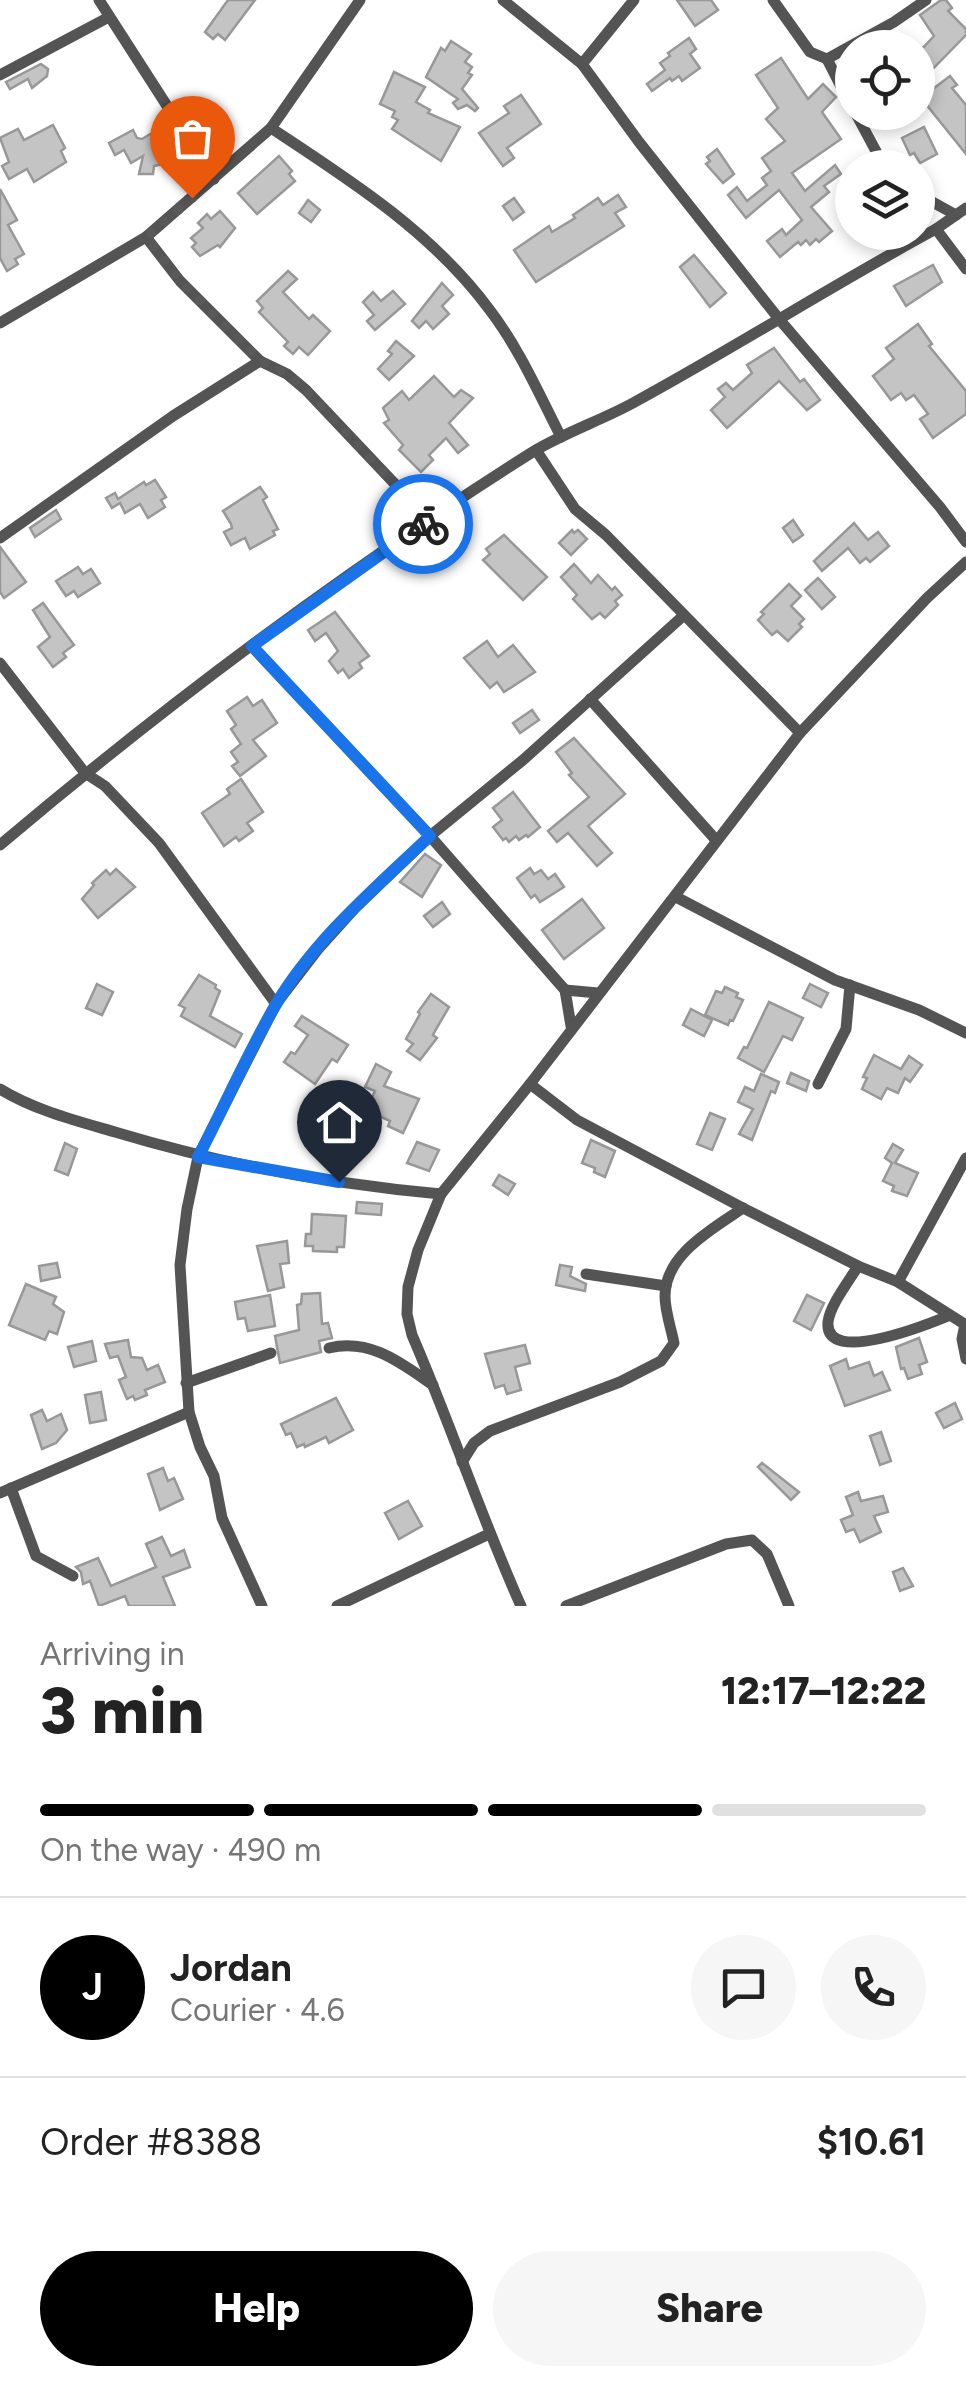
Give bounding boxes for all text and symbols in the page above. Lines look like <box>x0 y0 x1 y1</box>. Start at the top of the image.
map controls <box>835 30 935 250</box>
button: locate <box>835 30 935 130</box>
pin <box>150 96 235 199</box>
icon: bag <box>165 111 220 166</box>
button: layers <box>835 150 935 250</box>
courier <box>373 474 473 574</box>
icon: bike <box>396 497 451 552</box>
pin <box>297 1080 382 1183</box>
icon: home <box>312 1095 367 1150</box>
text: Arriving in <box>40 1635 185 1673</box>
text: 12:17–12:22 <box>721 1668 926 1714</box>
text: 3 min <box>40 1671 204 1749</box>
text: On the way · 490 m <box>40 1831 321 1869</box>
button: chat <box>691 1935 796 2040</box>
button: phone <box>821 1935 926 2040</box>
text: Jordan <box>170 1945 292 1991</box>
text: J <box>82 1964 103 2010</box>
text: Courier · 4.6 <box>170 1991 345 2029</box>
text: Order #8388 <box>40 2119 262 2165</box>
text: $10.61 <box>817 2119 926 2165</box>
button: Help <box>40 2251 473 2366</box>
button: Share <box>493 2251 926 2366</box>

